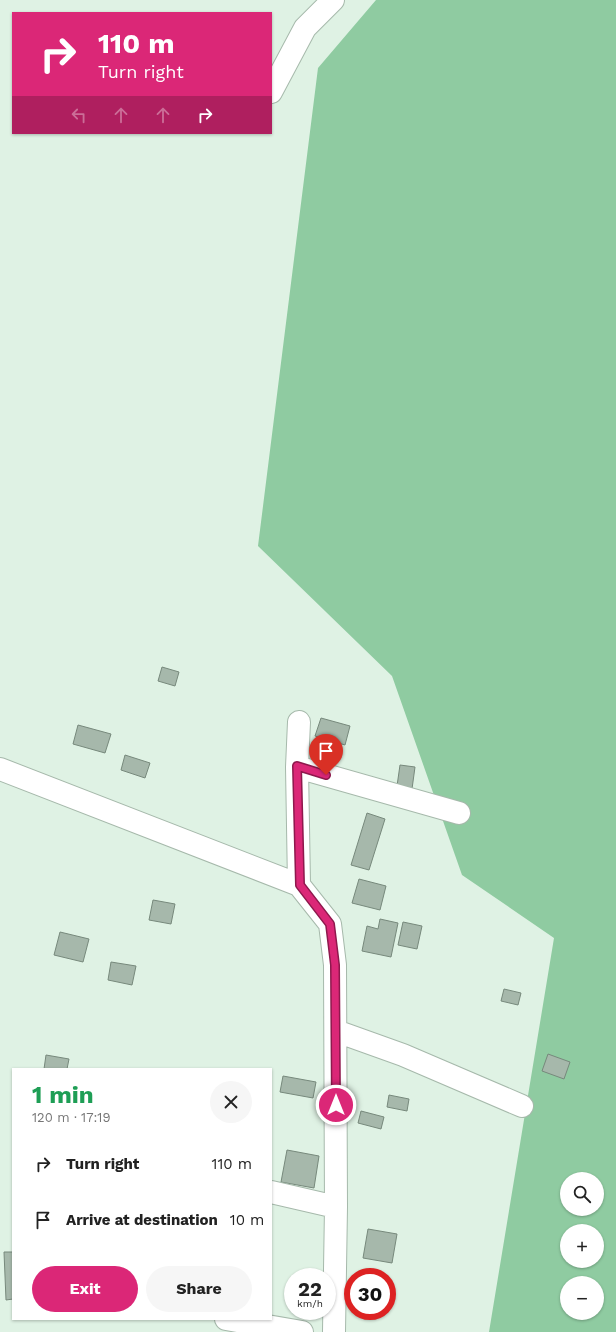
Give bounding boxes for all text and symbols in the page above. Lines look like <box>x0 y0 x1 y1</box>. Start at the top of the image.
text: 110 m <box>98 27 175 60</box>
icon: right <box>32 28 84 80</box>
text: Turn right <box>98 61 184 82</box>
icon: left <box>68 104 90 126</box>
icon: ahead <box>110 104 132 126</box>
icon: ahead <box>152 104 174 126</box>
icon: right <box>194 104 216 126</box>
pin <box>309 734 343 775</box>
icon: arrive <box>315 740 337 762</box>
text: 1 min <box>32 1081 94 1109</box>
button: close <box>210 1081 252 1123</box>
position arrow <box>315 1084 357 1126</box>
text: 120 m · 17:19 <box>32 1110 110 1125</box>
icon: right <box>32 1153 54 1175</box>
text: Turn right <box>66 1155 139 1173</box>
text: 110 m <box>212 1155 252 1173</box>
map controls <box>560 1172 604 1320</box>
button: search <box>560 1172 604 1216</box>
icon: arrive <box>32 1209 54 1231</box>
text: Arrive at destination <box>66 1211 218 1229</box>
text: 10 m <box>230 1211 264 1229</box>
button: + <box>560 1224 604 1268</box>
button: Exit <box>32 1266 138 1312</box>
button: Share <box>146 1266 252 1312</box>
speed limit sign: 30 <box>344 1268 396 1320</box>
button: − <box>560 1276 604 1320</box>
text: 22 <box>298 1277 322 1301</box>
text: km/h <box>297 1298 323 1309</box>

